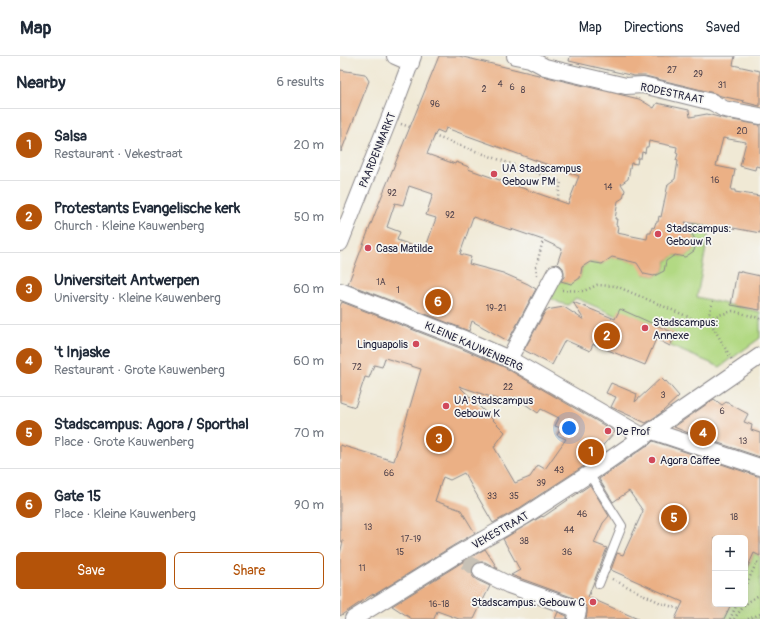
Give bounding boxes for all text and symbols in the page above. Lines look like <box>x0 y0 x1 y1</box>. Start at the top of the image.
text: Map <box>20 16 51 40</box>
text: Map <box>579 19 602 36</box>
text: Directions <box>624 19 683 36</box>
text: Saved <box>705 19 740 36</box>
house number: 27 <box>667 65 677 76</box>
house number: 29 <box>693 69 703 80</box>
text: Nearby <box>16 72 65 93</box>
text: 6 results <box>277 74 324 90</box>
house number: 4 <box>497 79 503 90</box>
street label: RODESTRAAT <box>639 80 705 107</box>
house number: 31 <box>718 80 726 91</box>
house number: 6 <box>509 82 515 93</box>
house number: 2 <box>481 84 487 95</box>
house number: 8 <box>521 85 526 96</box>
house number: 96 <box>430 99 440 110</box>
street label: PAARDENMARKT <box>356 111 398 190</box>
house number: 20 <box>736 126 748 137</box>
text: Salsa <box>54 127 87 146</box>
text: 1 <box>26 137 32 153</box>
text: 20 m <box>293 137 324 153</box>
text: Restaurant · Vekestraat <box>54 146 183 162</box>
place label: UA Stadscampus Gebouw PM <box>502 162 581 188</box>
marker: UA Stadscampus Gebouw PM <box>489 169 499 179</box>
house number: 16 <box>711 175 719 186</box>
house number: 14 <box>604 182 613 193</box>
house number: 92 <box>387 188 397 199</box>
text: Protestants Evangelische kerk <box>54 199 240 218</box>
text: 2 <box>25 209 33 225</box>
text: 50 m <box>294 209 324 225</box>
house number: 92 <box>445 210 455 221</box>
text: Church · Kleine Kauwenberg <box>54 218 204 234</box>
place label: Stadscampus: Gebouw R <box>666 222 731 248</box>
marker: Stadscampus: Gebouw R <box>653 229 663 239</box>
place label: Casa Matilde <box>376 242 434 255</box>
marker: Casa Matilde <box>363 243 373 253</box>
text: Universiteit Antwerpen <box>54 271 200 290</box>
house number: 1A <box>376 277 386 288</box>
text: 3 <box>25 281 33 297</box>
text: 60 m <box>293 281 324 297</box>
house number: 1 <box>396 285 400 296</box>
pin: 6 <box>425 287 451 317</box>
text: University · Kleine Kauwenberg <box>54 290 221 306</box>
house number: 19-21 <box>486 303 506 314</box>
place label: Stadscampus: Annexe <box>653 316 718 342</box>
street label: KLEINE KAUWENBERG <box>422 319 525 374</box>
pin: 2 <box>594 321 620 351</box>
marker: Stadscampus: Annexe <box>640 323 650 333</box>
place label: Linguapolis <box>357 338 408 351</box>
marker: Linguapolis <box>411 339 421 349</box>
text: 't Injaske <box>54 343 110 362</box>
text: 4 <box>25 353 33 369</box>
text: 60 m <box>293 353 324 369</box>
text: Restaurant · Grote Kauwenberg <box>54 362 225 378</box>
house number: 72 <box>352 362 362 373</box>
house number: 22 <box>503 382 513 393</box>
house number: 3 <box>660 390 666 401</box>
place label: UA Stadscampus Gebouw K <box>454 394 533 420</box>
marker: UA Stadscampus Gebouw K <box>441 401 451 411</box>
house number: 6 <box>719 406 725 417</box>
text: Stadscampus: Agora / Sporthal <box>54 415 249 434</box>
your location <box>559 418 579 438</box>
pin: 4 <box>690 418 716 448</box>
pin: 3 <box>426 424 452 454</box>
text: 5 <box>25 425 33 441</box>
text: 70 m <box>294 425 324 441</box>
place label: De Prof <box>616 425 651 438</box>
marker: De Prof <box>603 426 613 436</box>
text: Place · Grote Kauwenberg <box>54 434 194 450</box>
house number: 13 <box>739 436 747 447</box>
pin: 1 <box>578 437 604 467</box>
place label: Agora Caffee <box>660 454 721 467</box>
marker: Agora Caffee <box>647 455 657 465</box>
house number: 43 <box>554 465 564 476</box>
house number: 66 <box>384 468 394 479</box>
house number: 39 <box>536 478 546 489</box>
text: Gate 15 <box>54 487 101 506</box>
house number: 33 <box>487 491 497 502</box>
house number: 35 <box>509 491 519 502</box>
text: 6 <box>25 497 33 513</box>
text: 90 m <box>294 497 324 513</box>
pin: 5 <box>661 503 687 533</box>
text: Place · Kleine Kauwenberg <box>54 506 196 522</box>
street label: VEKESTRAAT <box>470 509 531 552</box>
house number: 46 <box>577 509 587 520</box>
house number: 18 <box>730 512 738 523</box>
house number: 13 <box>364 522 372 533</box>
house number: 44 <box>564 525 575 536</box>
house number: 17-19 <box>401 534 421 545</box>
map controls <box>712 535 748 607</box>
button: + <box>712 535 748 571</box>
house number: 38 <box>519 536 529 547</box>
house number: 15 <box>396 547 404 558</box>
house number: 36 <box>562 547 572 558</box>
button: Save <box>16 552 166 589</box>
button: Share <box>174 552 324 589</box>
house number: 11 <box>358 563 366 574</box>
button: − <box>712 571 748 607</box>
place label: Stadscampus: Gebouw C <box>471 596 585 609</box>
marker: Stadscampus: Gebouw C <box>588 597 598 607</box>
house number: 16-18 <box>429 599 450 610</box>

